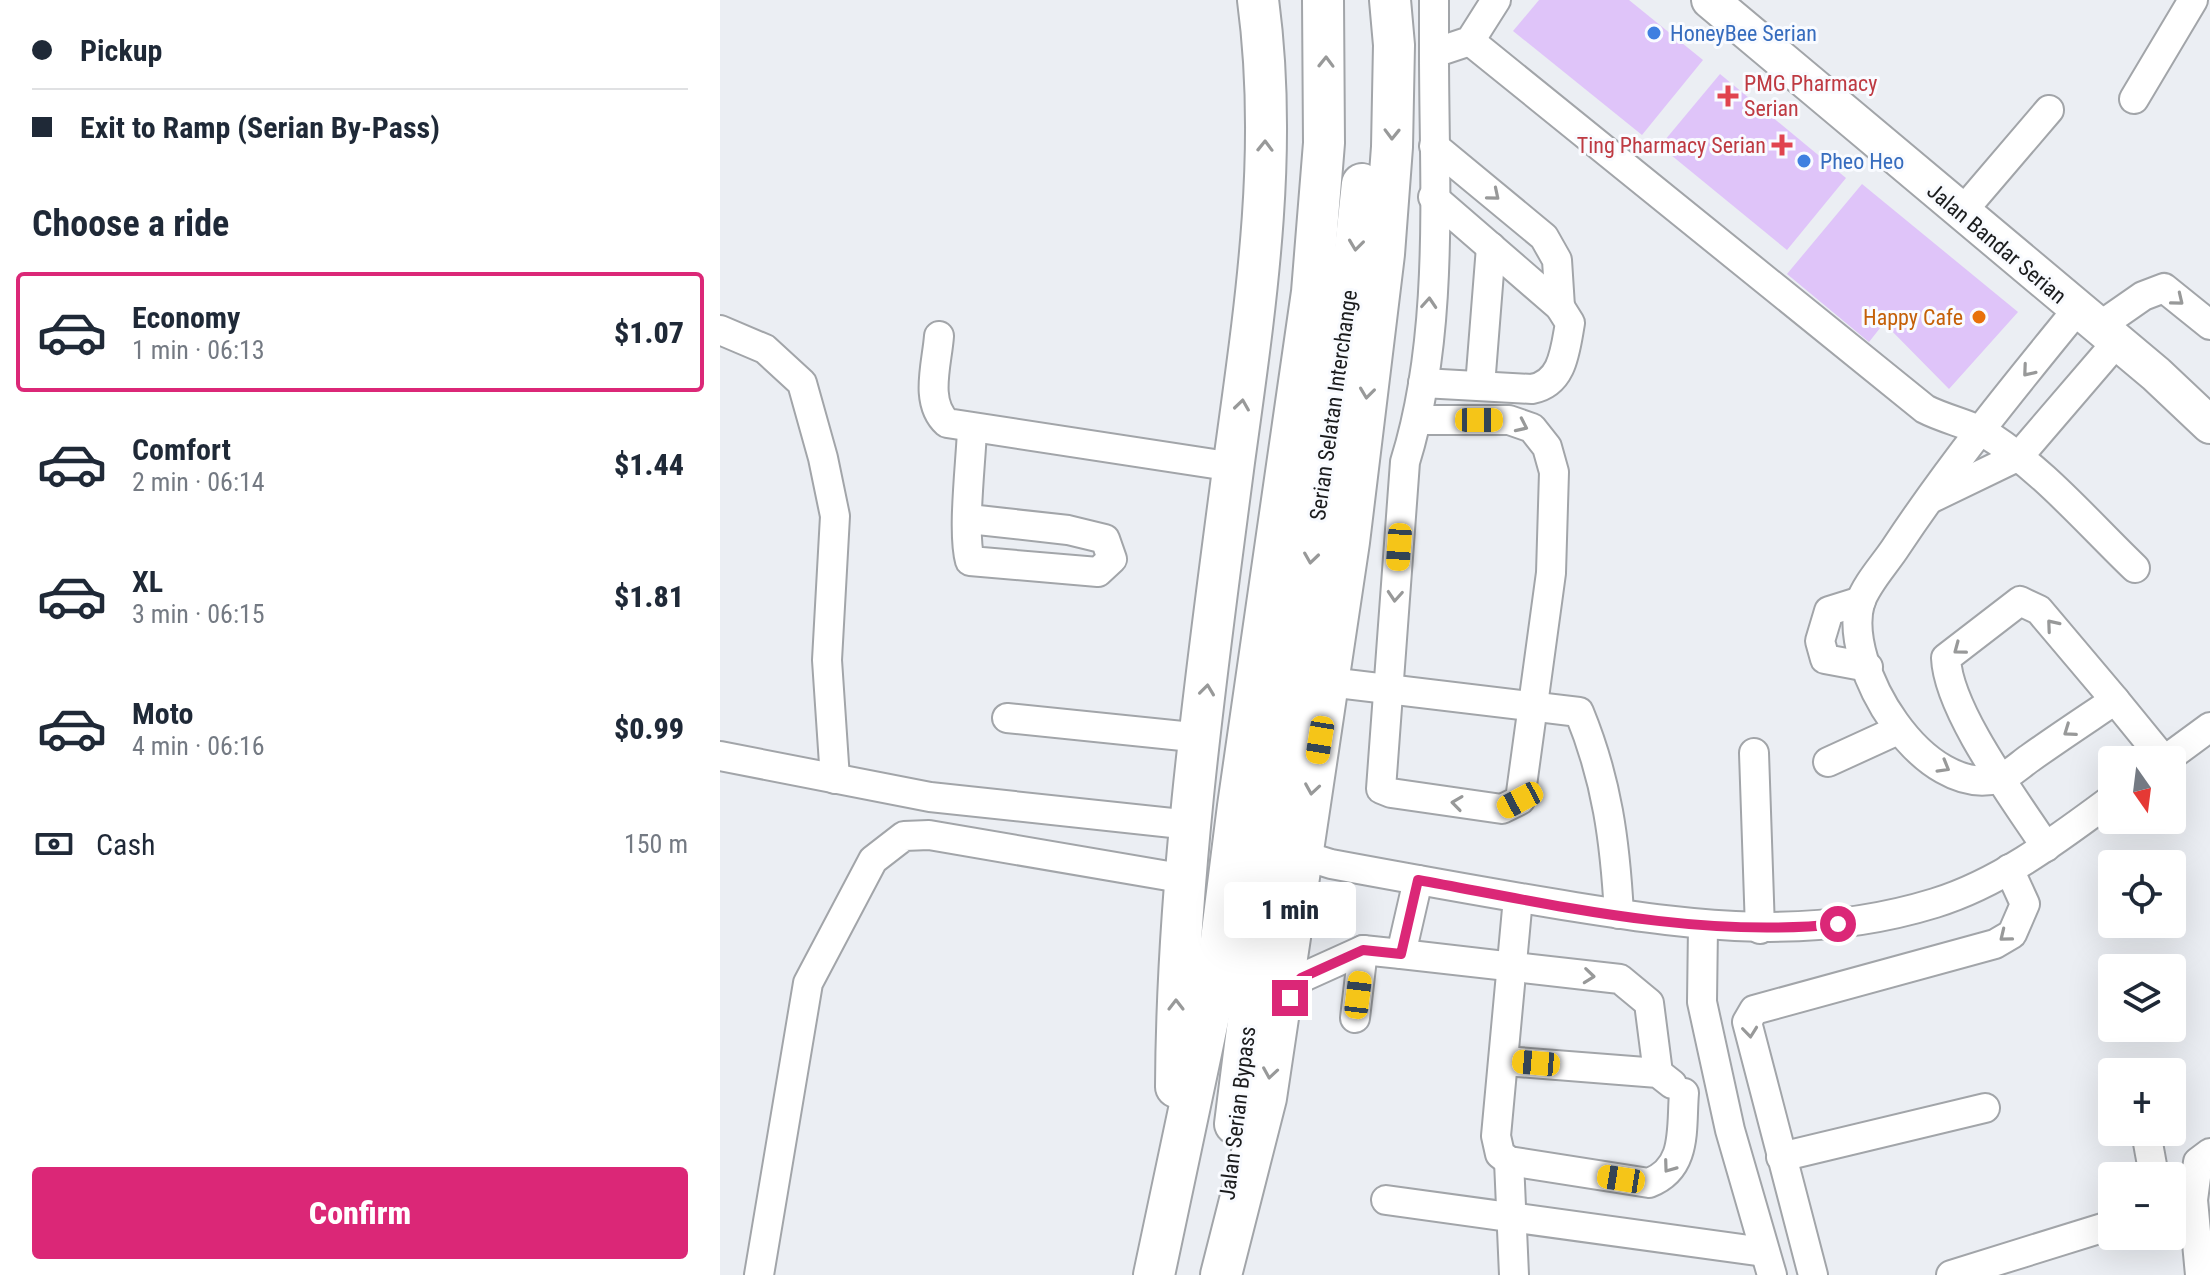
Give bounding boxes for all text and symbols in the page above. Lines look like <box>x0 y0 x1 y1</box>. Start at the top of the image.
place label: HoneyBee Serian <box>1670 21 1817 46</box>
marker: HoneyBee Serian <box>1645 24 1663 42</box>
text: Pickup <box>80 33 162 68</box>
one-way arrow <box>1317 55 1334 68</box>
place label: PMG Pharmacy Serian <box>1744 71 1877 121</box>
marker: PMG Pharmacy Serian <box>1719 87 1737 105</box>
text: Exit to Ramp (Serian By-Pass) <box>80 110 440 145</box>
one-way arrow <box>1383 128 1400 141</box>
place label: Ting Pharmacy Serian <box>1577 133 1766 158</box>
marker: Ting Pharmacy Serian <box>1773 136 1791 154</box>
one-way arrow <box>1257 139 1274 152</box>
place label: Pheo Heo <box>1820 149 1904 174</box>
marker: Pheo Heo <box>1795 152 1813 170</box>
street label: Jalan Bandar Serian <box>1922 178 2071 309</box>
one-way arrow <box>1484 185 1499 200</box>
text: Choose a ride <box>32 203 229 245</box>
one-way arrow <box>1347 239 1364 252</box>
street label: Serian Selatan Interchange <box>1305 288 1362 522</box>
one-way arrow <box>2169 290 2184 305</box>
icon: car <box>36 296 108 368</box>
one-way arrow <box>1420 296 1437 309</box>
text: Economy <box>132 300 240 335</box>
place label: Happy Cafe <box>1863 305 1963 330</box>
marker: Happy Cafe <box>1970 308 1988 326</box>
text: $1.07 <box>614 315 684 350</box>
text: 1 min · 06:13 <box>132 335 265 365</box>
one-way arrow <box>2023 361 2037 376</box>
one-way arrow <box>1359 386 1376 399</box>
one-way arrow <box>1233 398 1250 411</box>
car <box>1455 408 1503 432</box>
one-way arrow <box>1514 416 1529 432</box>
icon: car <box>36 428 108 500</box>
text: Comfort <box>132 432 231 467</box>
text: $1.44 <box>614 447 684 482</box>
text: 2 min · 06:14 <box>132 467 265 497</box>
car <box>1385 522 1413 572</box>
one-way arrow <box>1303 551 1320 565</box>
icon: car <box>36 560 108 632</box>
text: XL <box>132 564 163 599</box>
text: $1.81 <box>614 579 684 614</box>
one-way arrow <box>1387 590 1404 603</box>
text: 3 min · 06:15 <box>132 599 265 629</box>
one-way arrow <box>2047 620 2062 635</box>
one-way arrow <box>1953 639 1967 653</box>
one-way arrow <box>1199 684 1216 697</box>
icon: car <box>36 692 108 764</box>
text: Moto <box>132 696 193 731</box>
text: $0.99 <box>614 711 684 746</box>
car <box>1304 714 1336 766</box>
one-way arrow <box>2063 721 2077 736</box>
text: 4 min · 06:16 <box>132 731 265 761</box>
north arrow <box>2098 746 2186 834</box>
map controls <box>2098 746 2186 1250</box>
one-way arrow <box>1935 757 1950 773</box>
car <box>1493 778 1547 822</box>
one-way arrow <box>1304 782 1321 796</box>
one-way arrow <box>1450 795 1464 812</box>
icon: cash <box>32 822 76 866</box>
text: Cash <box>96 827 156 862</box>
text: 150 m <box>624 829 688 859</box>
button: locate <box>2098 850 2186 938</box>
callout: 1 min <box>1224 882 1356 938</box>
text: 1 min <box>1261 895 1319 925</box>
route start <box>1820 906 1856 942</box>
one-way arrow <box>2000 926 2015 940</box>
button: layers <box>2098 954 2186 1042</box>
one-way arrow <box>1583 967 1596 984</box>
car <box>1343 970 1373 1020</box>
route end <box>1272 980 1308 1016</box>
one-way arrow <box>1167 998 1185 1011</box>
street label: Jalan Serian Bypass <box>1214 1025 1261 1201</box>
one-way arrow <box>1742 1026 1759 1039</box>
car <box>1511 1049 1561 1077</box>
button: + <box>2098 1058 2186 1146</box>
one-way arrow <box>1262 1067 1279 1080</box>
one-way arrow <box>1664 1158 1679 1173</box>
button: − <box>2098 1162 2186 1250</box>
car <box>1595 1163 1647 1195</box>
button: Confirm <box>32 1167 688 1259</box>

